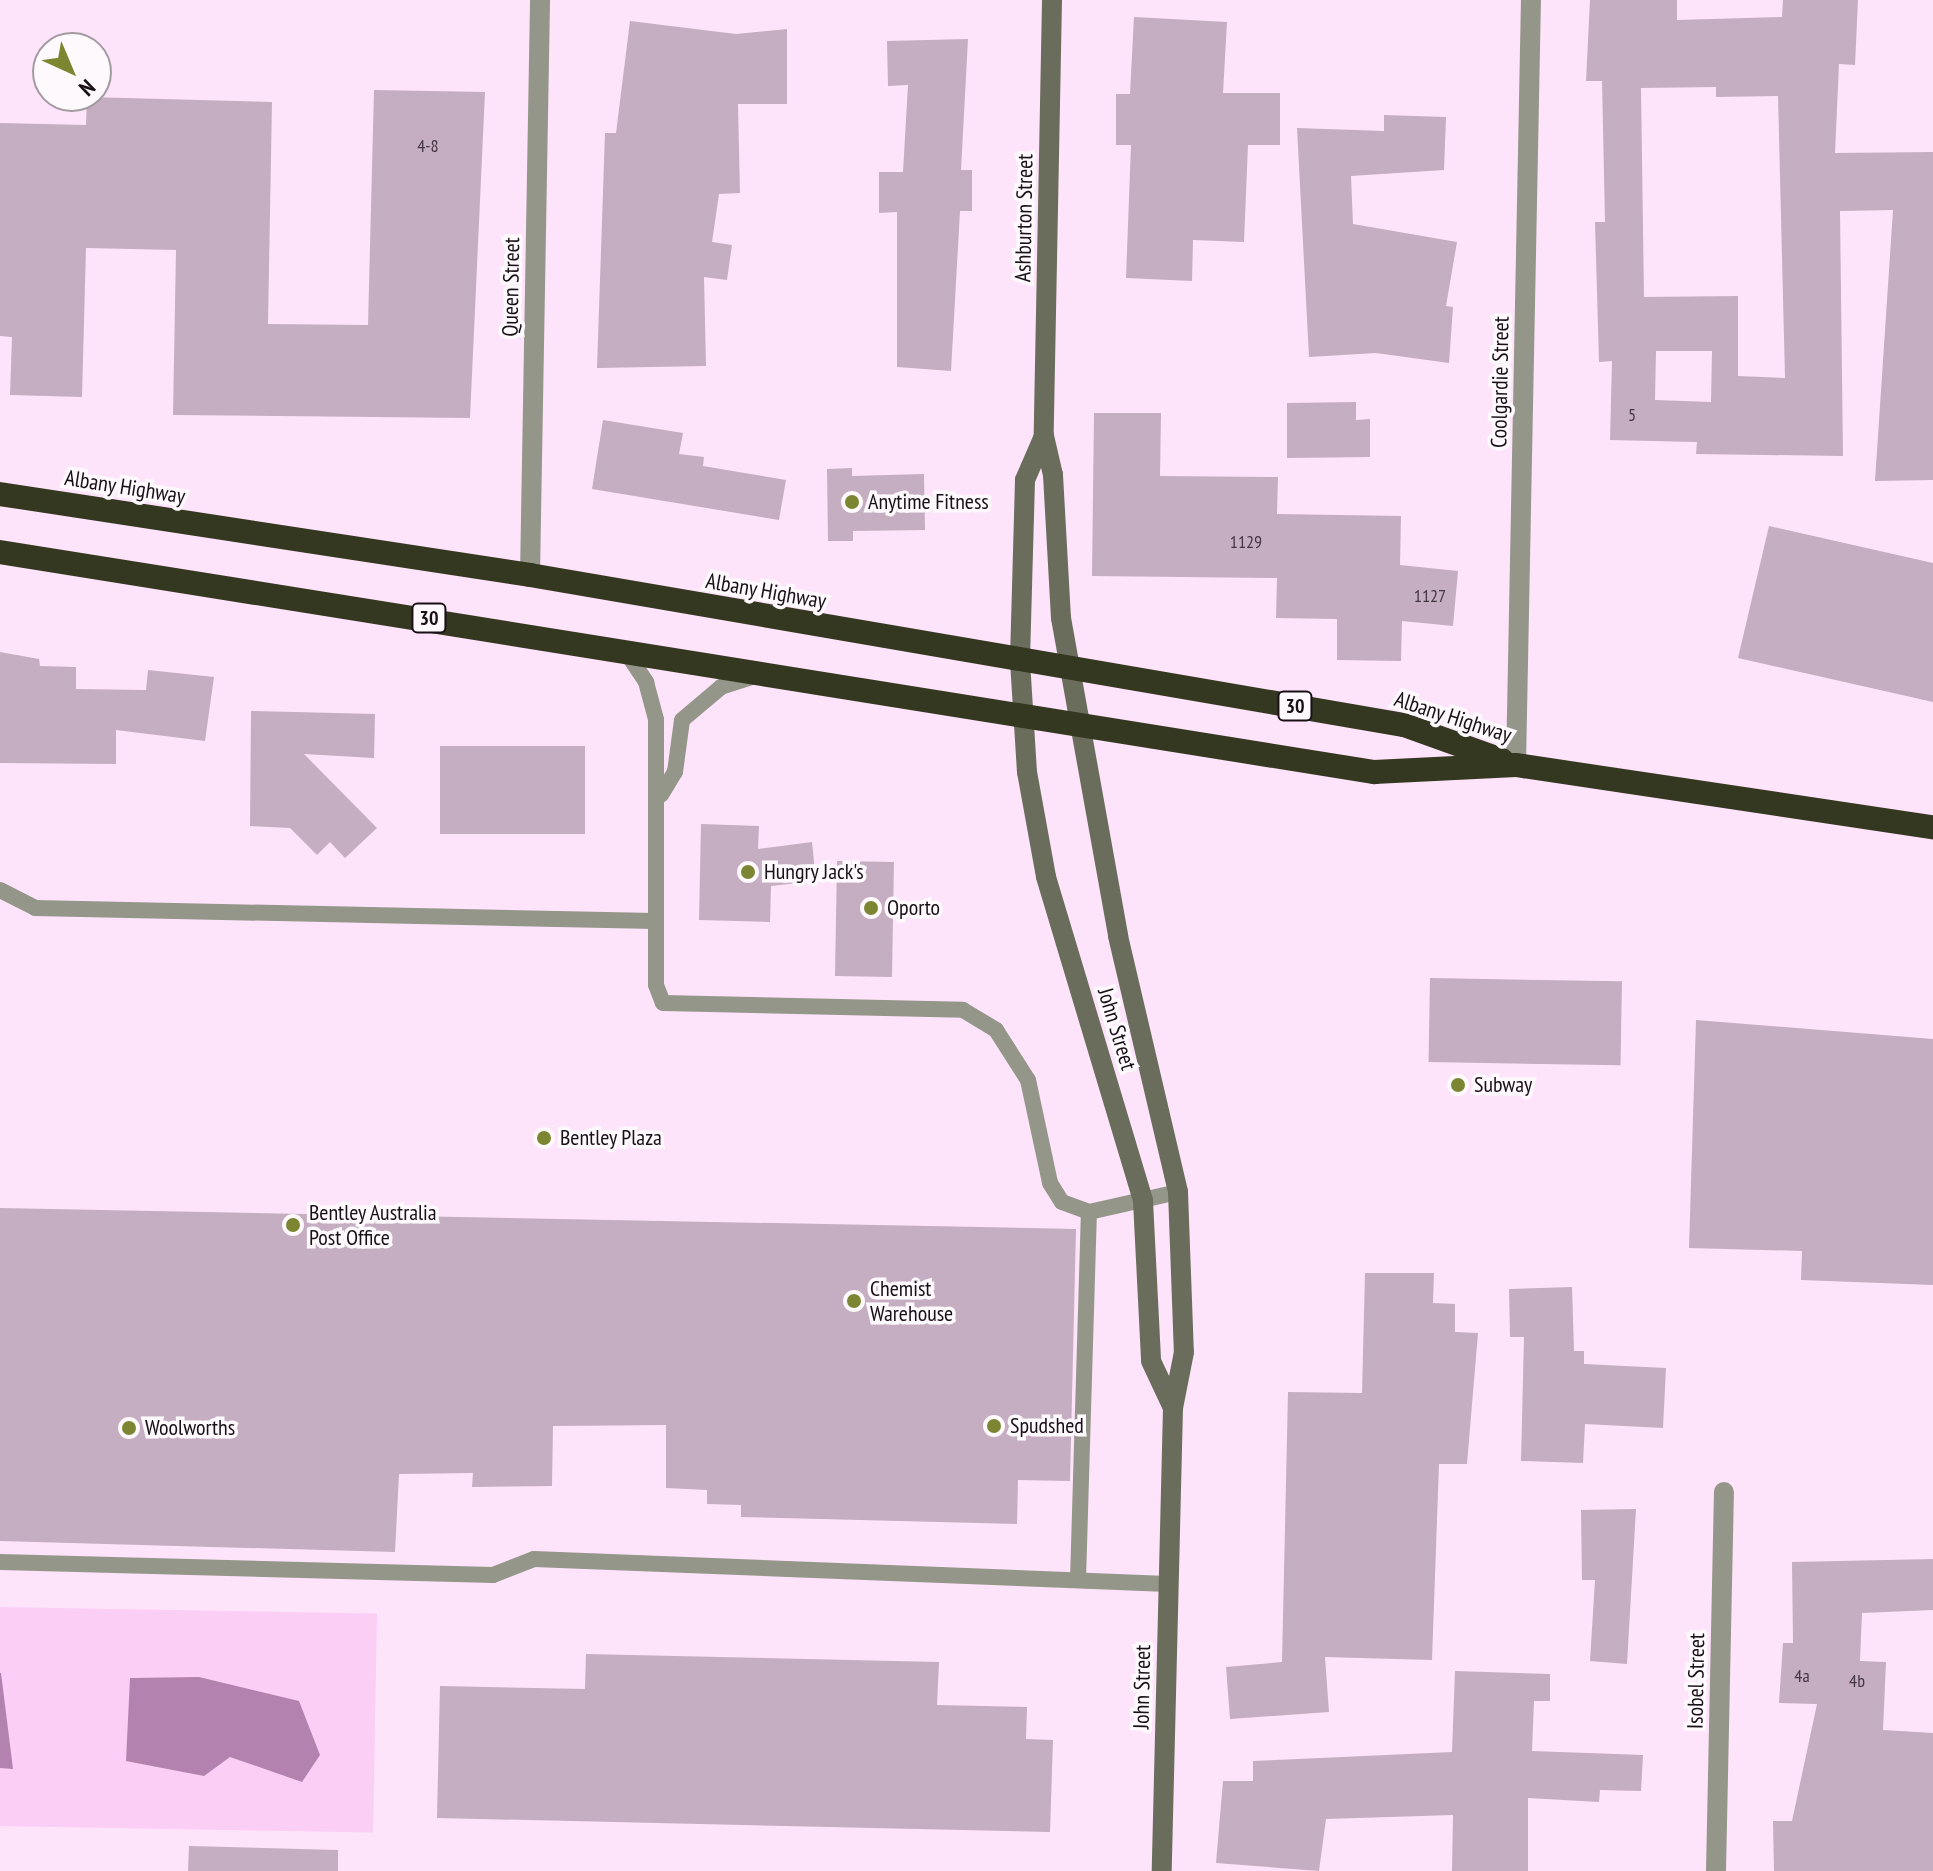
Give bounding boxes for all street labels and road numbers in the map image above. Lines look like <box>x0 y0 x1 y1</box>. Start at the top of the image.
street label: Ashburton Street <box>1010 154 1038 282</box>
street label: Queen Street <box>497 237 525 337</box>
street label: Coolgardie Street <box>1486 316 1514 448</box>
street label: Albany Highway <box>63 464 187 510</box>
street label: Albany Highway <box>703 567 829 615</box>
road number: 30 <box>411 602 447 634</box>
street label: Albany Highway <box>1391 686 1515 748</box>
road number: 30 <box>1277 690 1313 722</box>
street label: John Street <box>1092 985 1142 1073</box>
street label: Isobel Street <box>1682 1633 1710 1729</box>
street label: John Street <box>1128 1645 1156 1729</box>

